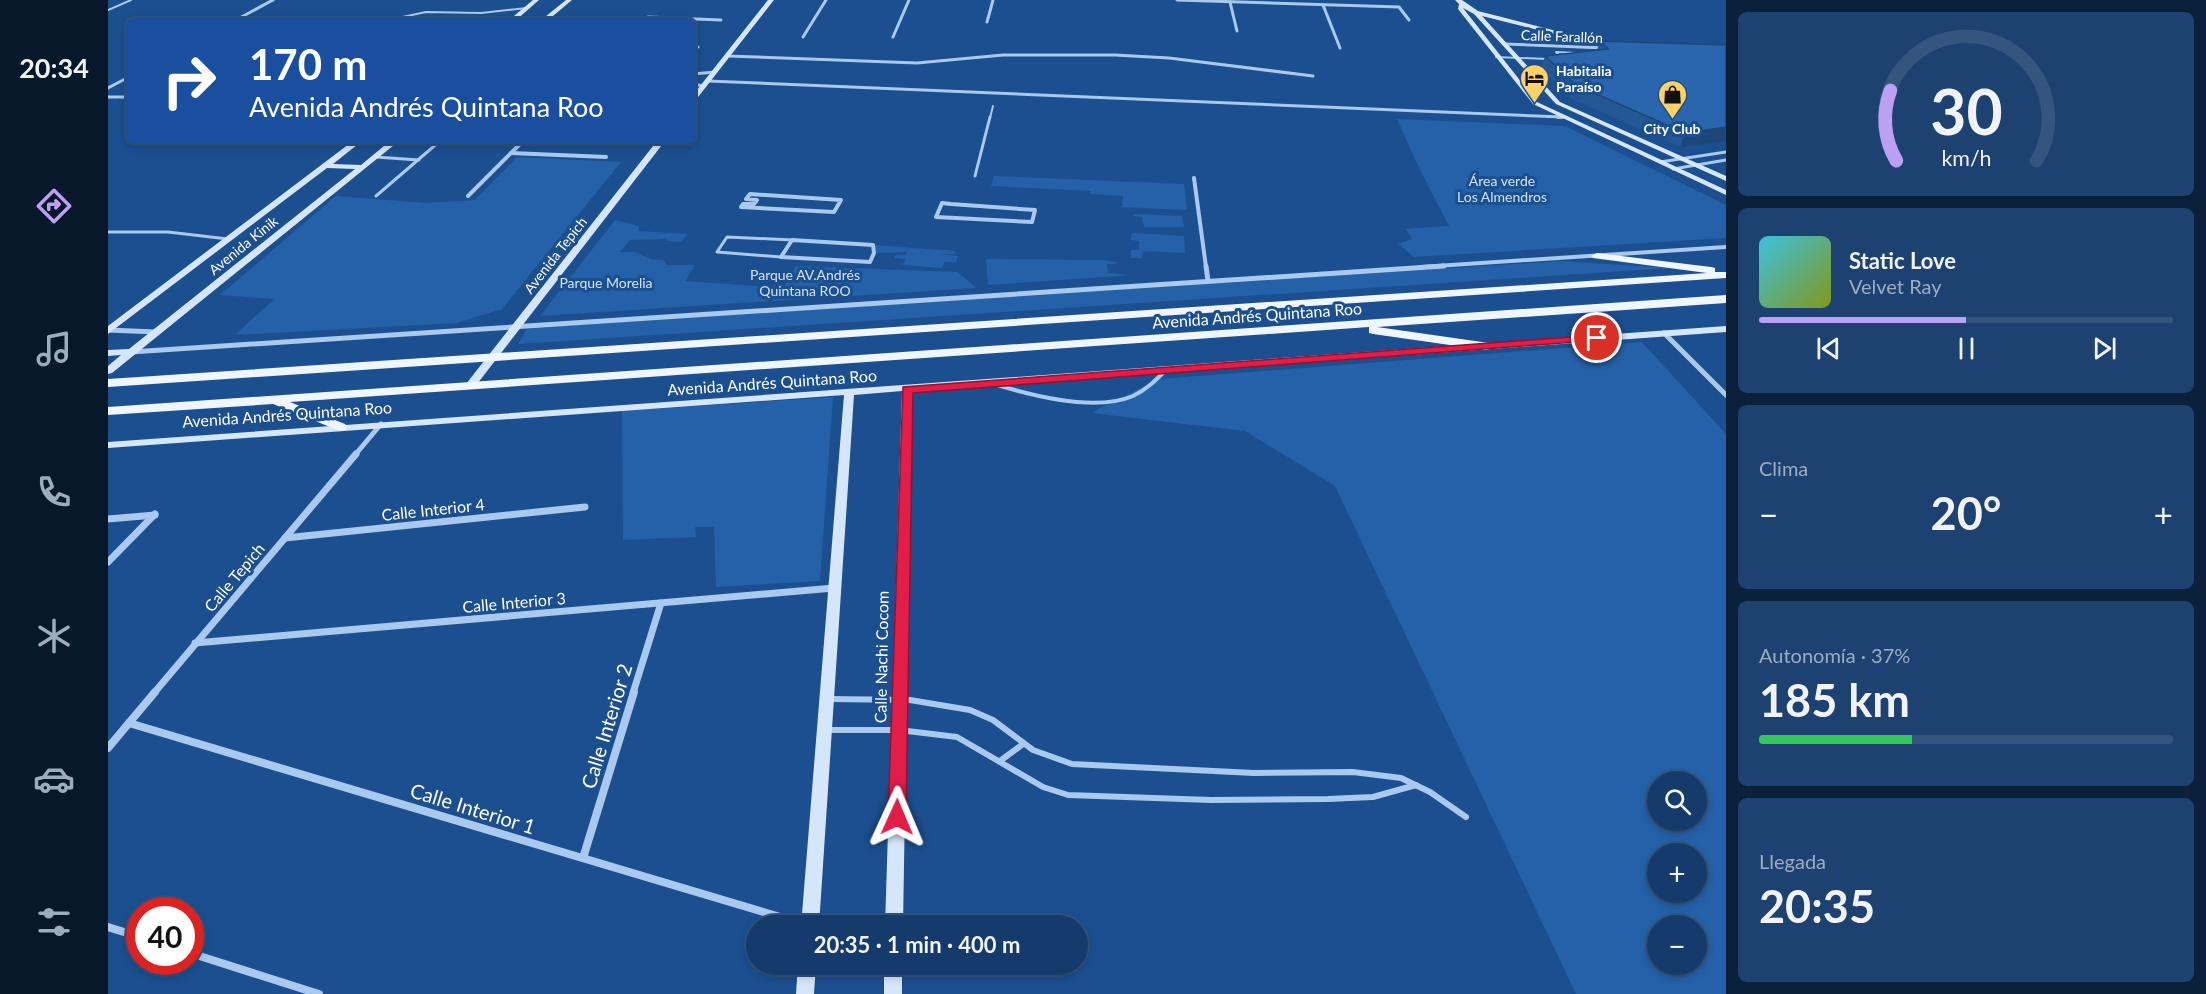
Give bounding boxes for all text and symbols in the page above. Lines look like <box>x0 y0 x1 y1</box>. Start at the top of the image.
street label: Calle Farallón <box>1521 26 1603 46</box>
text: 170 m <box>249 39 367 89</box>
icon: right <box>150 42 228 120</box>
text: 20:34 <box>19 51 89 84</box>
hotel icon: Habitalia Paraíso <box>1519 62 1551 104</box>
place label: Habitalia Paraíso <box>1556 62 1612 95</box>
text: 30 <box>1930 73 2002 148</box>
shop icon: City Club <box>1656 78 1688 120</box>
text: Avenida Andrés Quintana Roo <box>249 90 604 123</box>
place label: City Club <box>1643 120 1701 137</box>
text: km/h <box>1941 146 1991 172</box>
park label: Área verde Los Almendros <box>1457 172 1547 205</box>
icon: directions <box>33 185 75 227</box>
street label: Avenida Kinik <box>205 211 282 278</box>
street label: Avenida Tepich <box>520 213 590 297</box>
text: Static Love <box>1849 247 1956 274</box>
park label: Parque AV.Andrés Quintana ROO <box>750 266 860 299</box>
park label: Parque Morelia <box>559 274 653 291</box>
text: Velvet Ray <box>1849 274 1942 298</box>
street label: Avenida Andrés Quintana Roo <box>1152 298 1362 332</box>
pin <box>1571 312 1622 363</box>
icon: arrive <box>1580 321 1613 354</box>
icon: music <box>33 328 75 370</box>
icon: previous <box>1812 332 1845 365</box>
icon: pause <box>1950 332 1983 365</box>
icon: next <box>2088 332 2121 365</box>
street label: Avenida Andrés Quintana Roo <box>667 365 877 399</box>
street label: Avenida Andrés Quintana Roo <box>182 397 392 431</box>
text: Clima <box>1759 456 1808 480</box>
icon: phone <box>33 471 75 513</box>
text: 20° <box>1931 486 2001 540</box>
street label: Calle Interior 4 <box>380 494 486 524</box>
text: − <box>1759 494 1778 534</box>
text: + <box>2154 494 2173 534</box>
street label: Calle Tepich <box>200 539 268 615</box>
street label: Calle Interior 3 <box>462 588 566 616</box>
street label: Calle Nachi Cocom <box>870 591 892 723</box>
icon: climate <box>33 615 75 657</box>
text: Autonomía · 37% <box>1759 643 1910 667</box>
street label: Calle Interior 2 <box>576 661 636 791</box>
text: 185 km <box>1759 673 1910 727</box>
icon: car <box>33 758 75 800</box>
map controls <box>1647 771 1707 975</box>
button: search <box>1647 771 1707 831</box>
street label: Calle Interior 1 <box>408 778 538 838</box>
position arrow <box>865 785 929 849</box>
button: + <box>1647 843 1707 903</box>
text: Llegada <box>1759 849 1826 873</box>
text: 20:35 <box>1759 879 1875 933</box>
speed limit sign: 40 <box>126 897 204 975</box>
icon: filters <box>33 901 75 943</box>
button: − <box>1647 915 1707 975</box>
text: 20:35 · 1 min · 400 m <box>814 931 1020 958</box>

